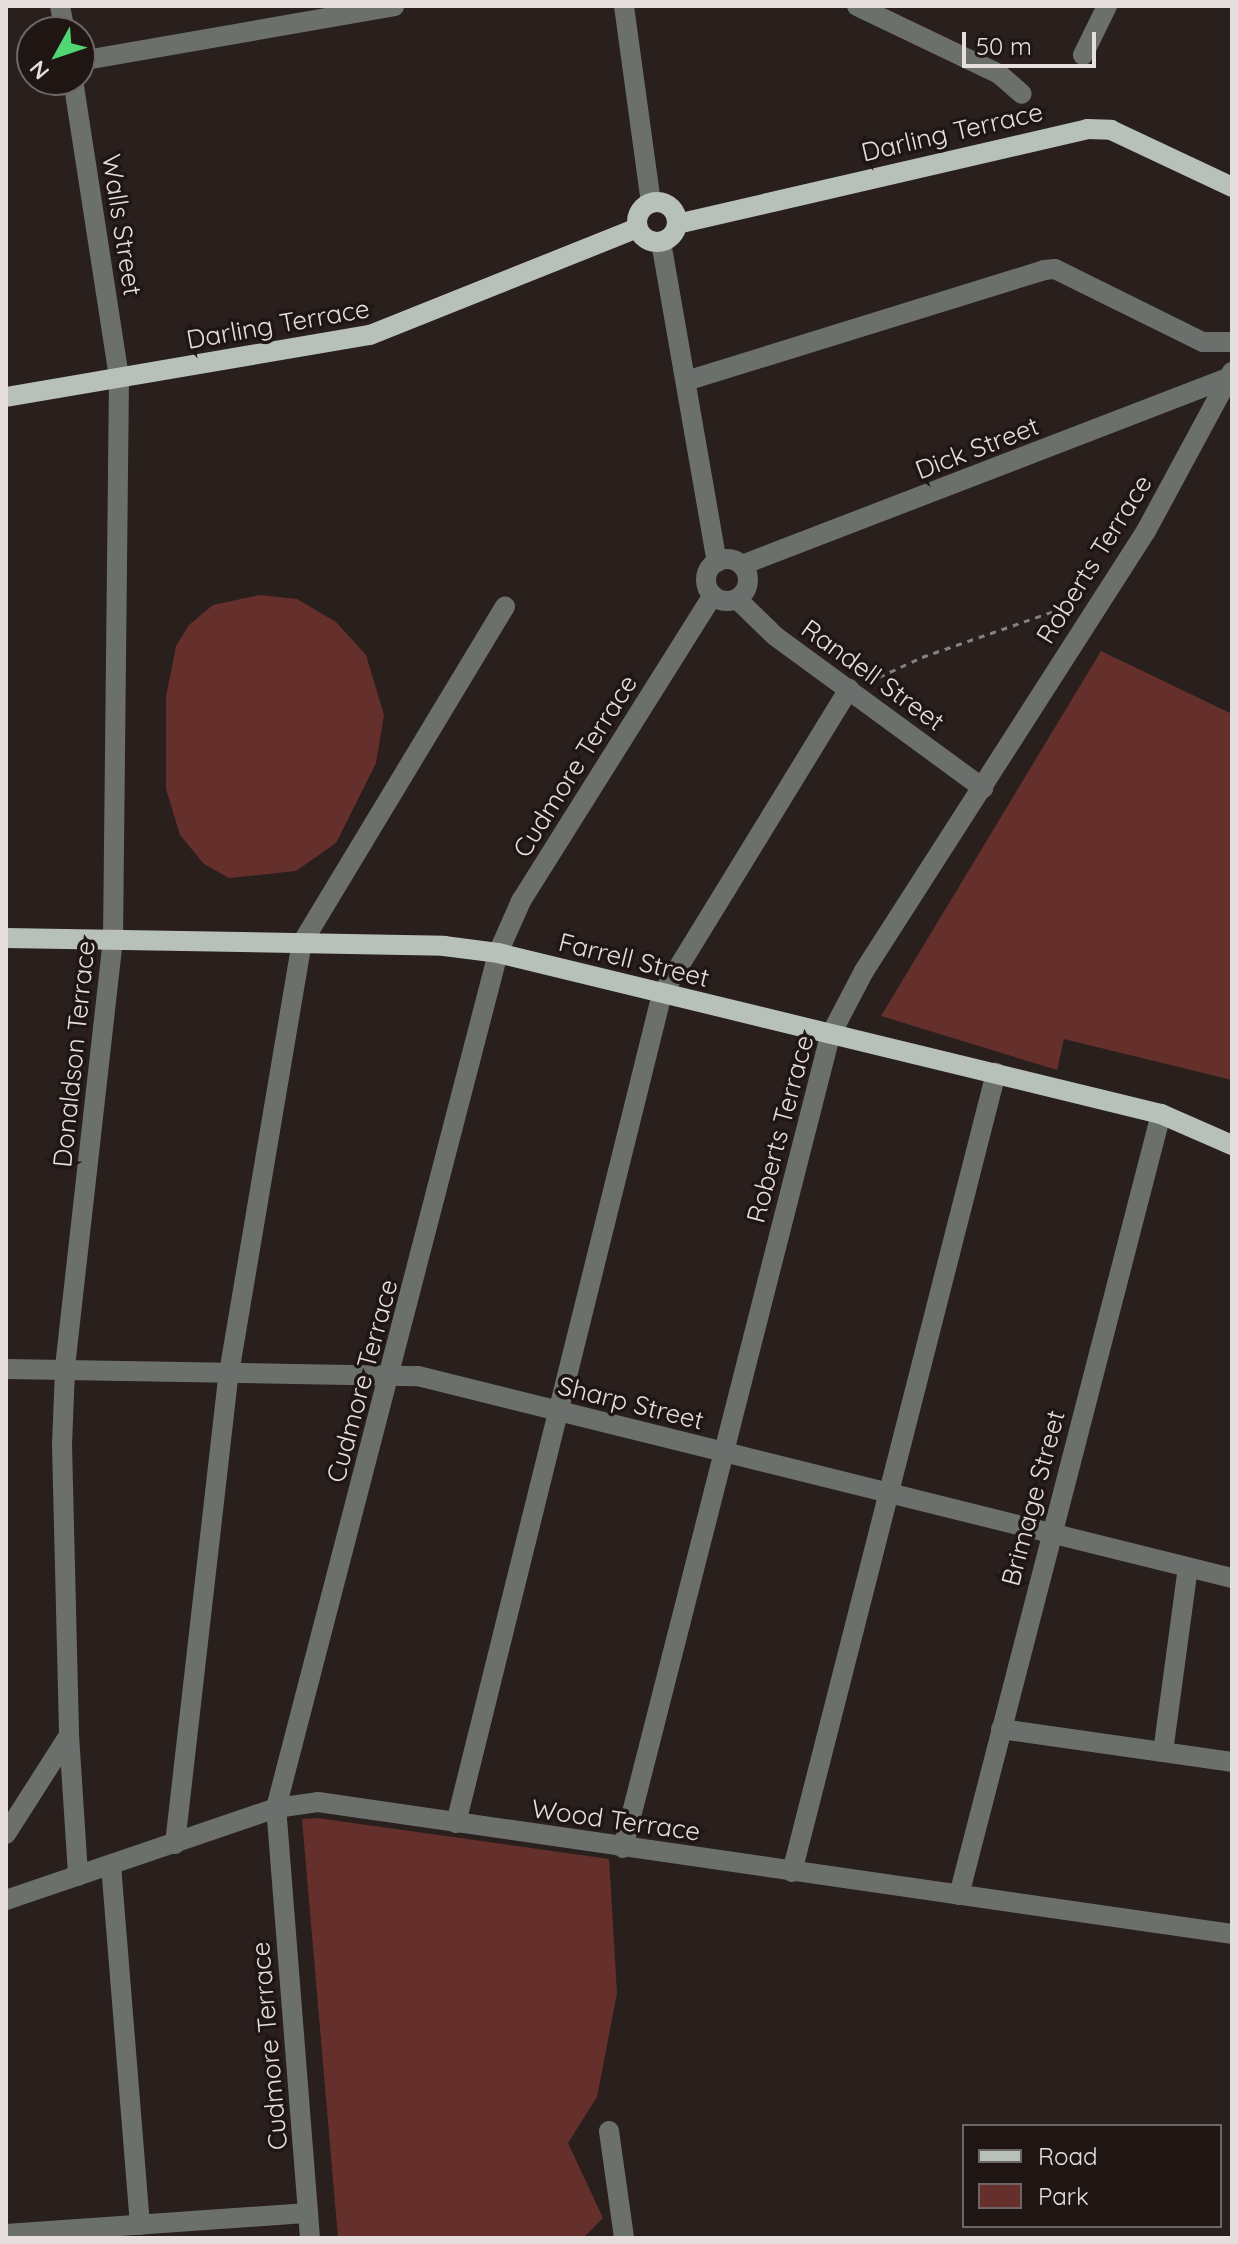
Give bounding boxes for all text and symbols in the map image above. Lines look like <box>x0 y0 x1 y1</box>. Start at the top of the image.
north arrow <box>16 16 96 96</box>
scale bar <box>966 16 1100 66</box>
text: 50 m <box>976 31 1032 61</box>
text: N <box>23 55 55 85</box>
street label: Darling Terrace <box>858 96 1046 168</box>
street label: Walls Street <box>95 152 149 298</box>
street label: Darling Terrace <box>184 293 372 355</box>
street label: Dick Street <box>911 410 1043 486</box>
street label: Roberts Terrace <box>1030 469 1158 649</box>
street label: Randell Street <box>796 613 950 737</box>
street label: Cudmore Terrace <box>506 669 644 863</box>
street label: Farrell Street <box>555 926 713 994</box>
street label: Donaldson Terrace <box>47 939 101 1169</box>
street label: Roberts Terrace <box>740 1032 820 1226</box>
street label: Cudmore Terrace <box>320 1276 404 1486</box>
street label: Sharp Street <box>555 1370 707 1436</box>
street label: Brimage Street <box>995 1407 1071 1589</box>
street label: Wood Terrace <box>530 1793 702 1847</box>
street label: Cudmore Terrace <box>244 1941 294 2151</box>
legend <box>962 2124 1222 2228</box>
text: Road <box>1038 2141 1098 2171</box>
text: Park <box>1038 2181 1089 2211</box>

